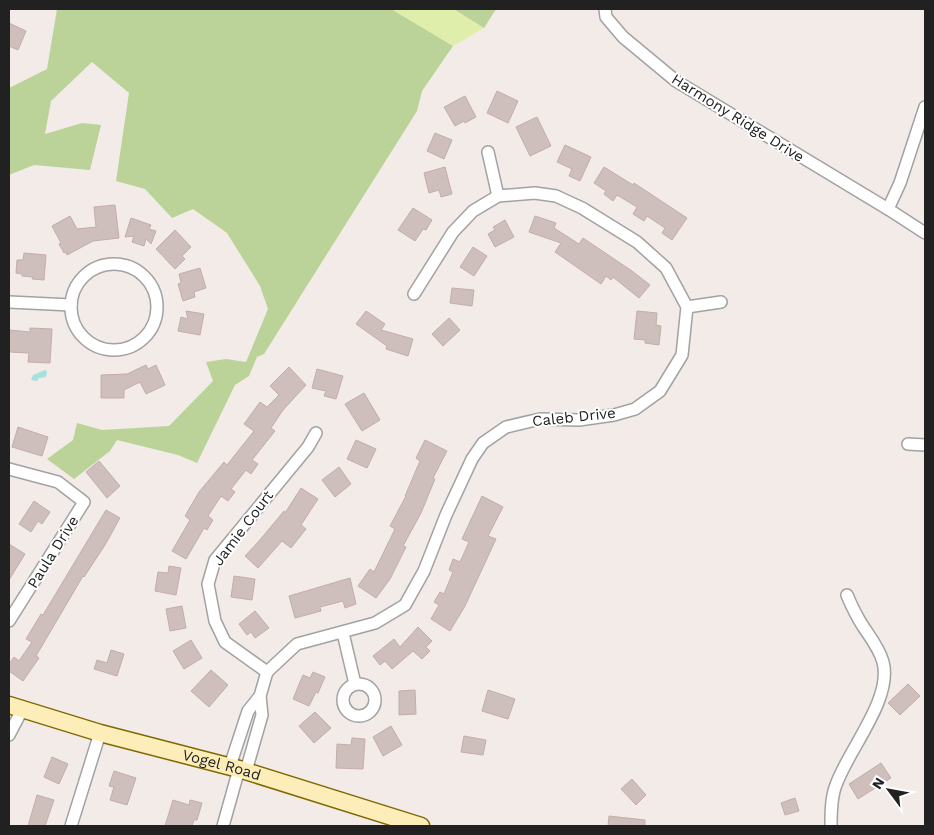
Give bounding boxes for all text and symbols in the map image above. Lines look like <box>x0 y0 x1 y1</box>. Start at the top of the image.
street label: Harmony Ridge Drive <box>668 70 808 166</box>
street label: Caleb Drive <box>531 404 617 430</box>
street label: Jamie Court <box>209 486 277 569</box>
street label: Paula Drive <box>24 512 82 592</box>
street label: Vogel Road <box>181 746 263 784</box>
north arrow <box>864 765 914 815</box>
text: N <box>868 774 888 792</box>

